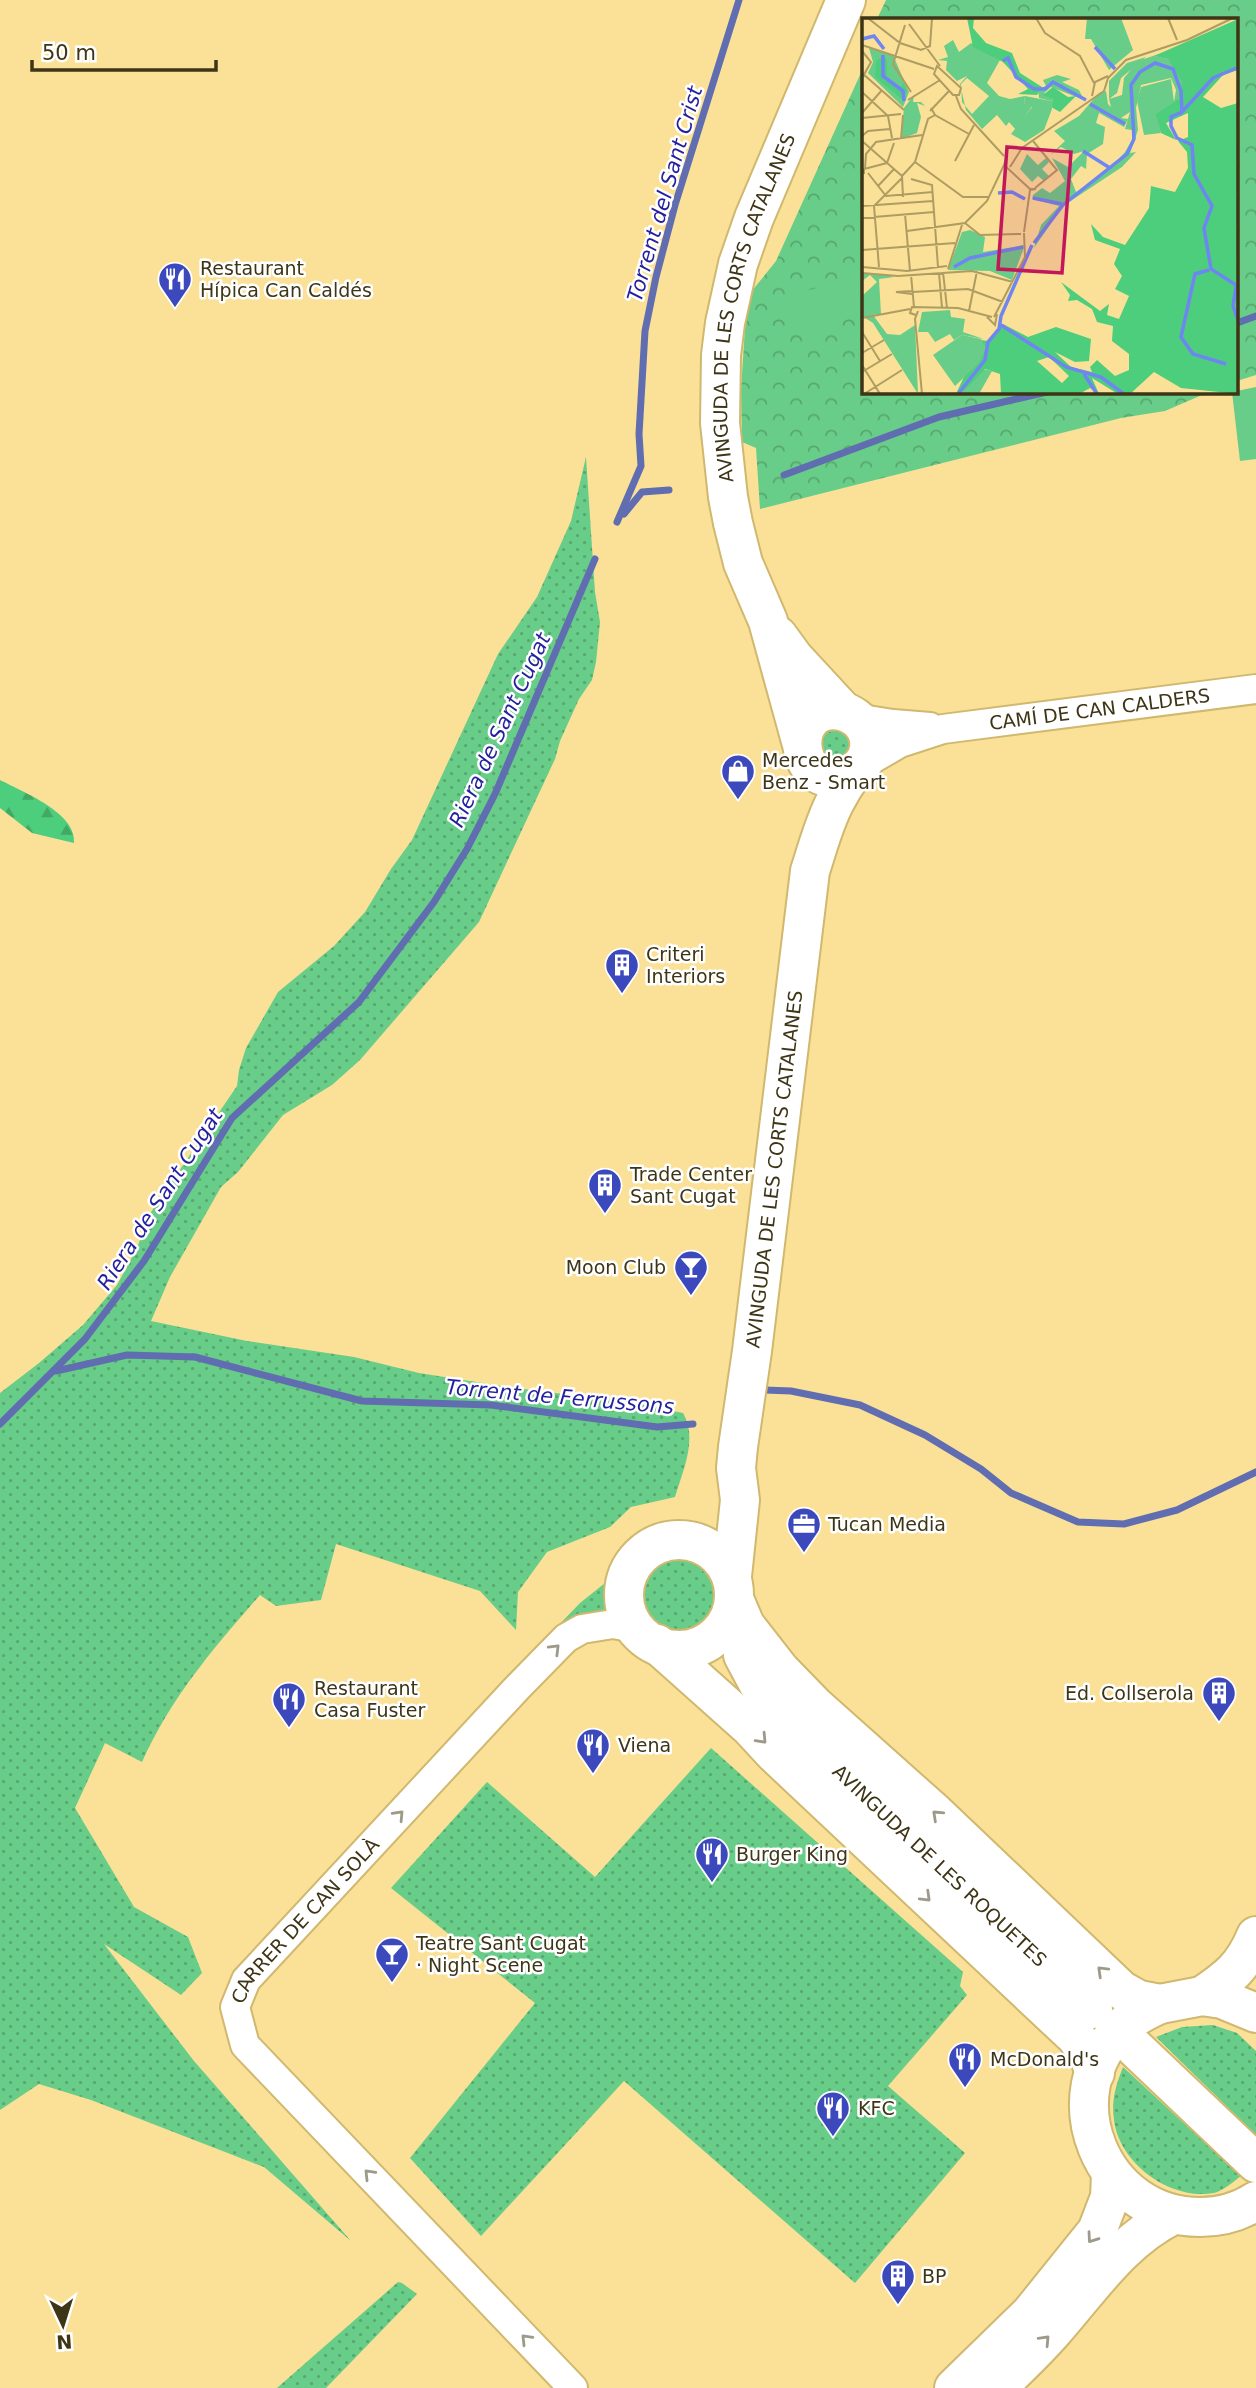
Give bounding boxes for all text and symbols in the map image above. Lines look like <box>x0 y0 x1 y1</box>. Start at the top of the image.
inset map <box>862 18 1238 394</box>
scale bar <box>32 28 215 72</box>
text: 50 m <box>42 41 96 65</box>
water label: Torrent del Sant Crist <box>623 83 707 304</box>
street label: AVINGUDA DE LES CORTS CATALANES <box>709 130 799 484</box>
place label: Restaurant Hípica Can Caldés <box>200 257 372 301</box>
restaurant icon: Restaurant Hípica Can Caldés <box>156 260 194 309</box>
water label: Riera de Sant Cugat <box>444 629 556 831</box>
street label: CAMÍ DE CAN CALDERS <box>988 684 1211 734</box>
place label: Mercedes Benz - Smart <box>762 749 885 793</box>
shop icon: Mercedes Benz - Smart <box>719 752 757 801</box>
place label: Criteri Interiors <box>646 943 725 987</box>
building icon: Criteri Interiors <box>603 946 641 995</box>
street label: AVINGUDA DE LES CORTS CATALANES <box>741 989 807 1349</box>
water label: Riera de Sant Cugat <box>92 1103 228 1294</box>
place label: Trade Center Sant Cugat <box>629 1163 752 1207</box>
building icon: Trade Center Sant Cugat <box>586 1166 624 1215</box>
bar icon: Moon Club <box>672 1248 710 1297</box>
place label: Moon Club <box>566 1256 666 1278</box>
water label: Torrent de Ferrussons <box>445 1375 675 1419</box>
office icon: Tucan Media <box>785 1505 823 1554</box>
place label: Tucan Media <box>827 1513 946 1535</box>
one-way arrow <box>547 1644 560 1657</box>
building icon: Ed. Collserola <box>1200 1674 1238 1723</box>
place label: Restaurant Casa Fuster <box>314 1677 425 1721</box>
restaurant icon: Restaurant Casa Fuster <box>270 1680 308 1729</box>
place label: Ed. Collserola <box>1065 1682 1194 1704</box>
restaurant icon: Viena <box>574 1726 612 1775</box>
one-way arrow <box>753 1731 766 1744</box>
place label: Viena <box>618 1734 671 1756</box>
street label: AVINGUDA DE LES ROQUETES <box>828 1760 1051 1971</box>
one-way arrow <box>391 1810 403 1823</box>
one-way arrow <box>932 1811 945 1824</box>
street label: CARRER DE CAN SOLÀ <box>227 1833 383 2007</box>
restaurant icon: Burger King <box>693 1835 731 1884</box>
place label: Burger King <box>736 1843 848 1865</box>
one-way arrow <box>918 1888 931 1901</box>
place label: Teatre Sant Cugat · Night Scene <box>415 1932 586 1976</box>
bar icon: Teatre Sant Cugat · Night Scene <box>373 1935 411 1984</box>
one-way arrow <box>1098 1967 1111 1980</box>
restaurant icon: McDonald's <box>946 2040 984 2089</box>
place label: McDonald's <box>990 2048 1099 2070</box>
restaurant icon: KFC <box>814 2089 852 2138</box>
place label: KFC <box>858 2097 895 2119</box>
one-way arrow <box>364 2169 377 2182</box>
one-way arrow <box>1088 2230 1100 2243</box>
building icon: BP <box>879 2257 917 2306</box>
place label: BP <box>922 2265 947 2287</box>
north arrow <box>28 2290 98 2360</box>
text: N <box>55 2330 73 2353</box>
one-way arrow <box>521 2334 534 2347</box>
one-way arrow <box>1037 2335 1049 2348</box>

